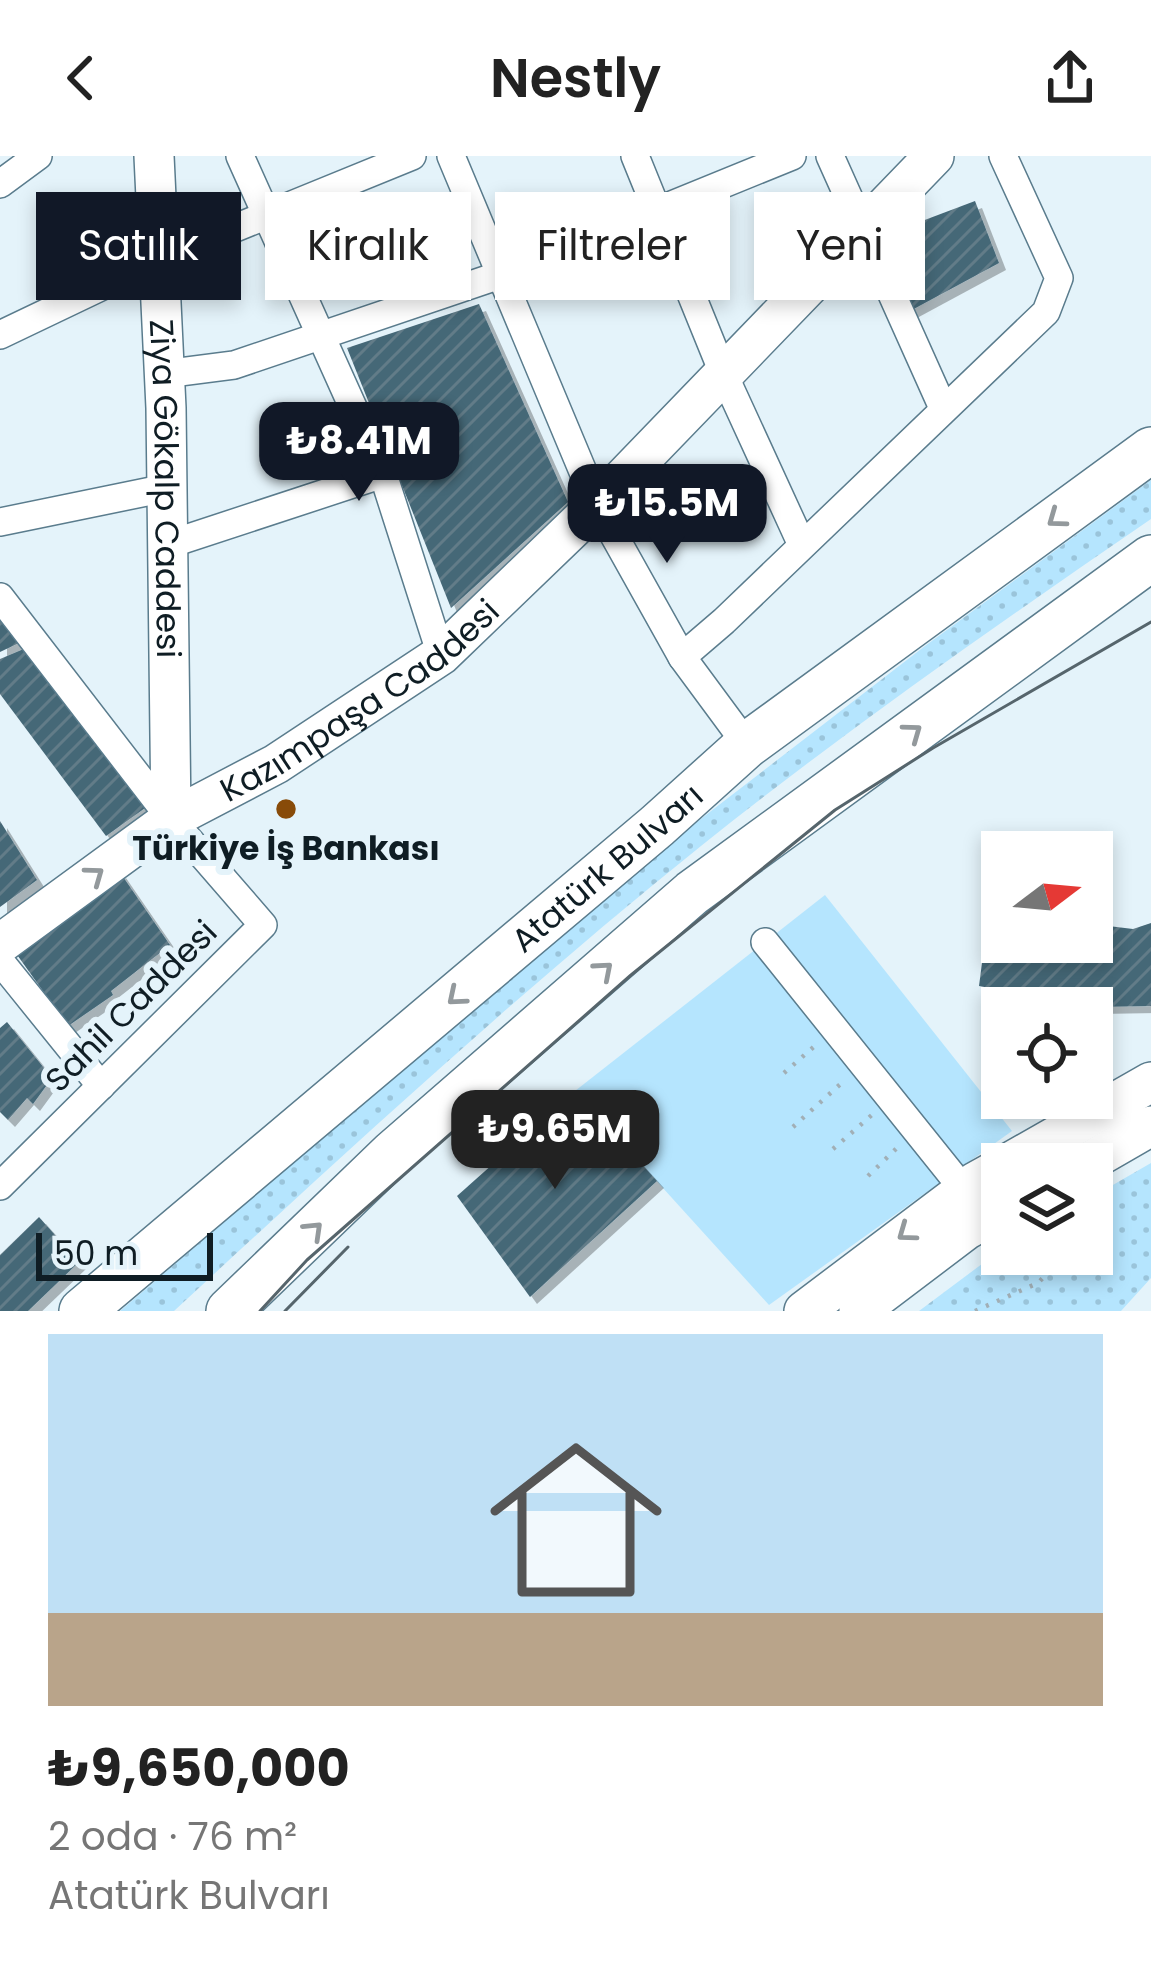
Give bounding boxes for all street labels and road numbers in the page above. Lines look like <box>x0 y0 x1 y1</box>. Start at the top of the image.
street label: Ziya Gökalp Caddesi <box>138 318 193 659</box>
street label: Kazımpaşa Caddesi <box>211 588 509 813</box>
street label: Atatürk Bulvarı <box>501 772 713 963</box>
street label: Sahil Caddesi <box>34 909 228 1103</box>

